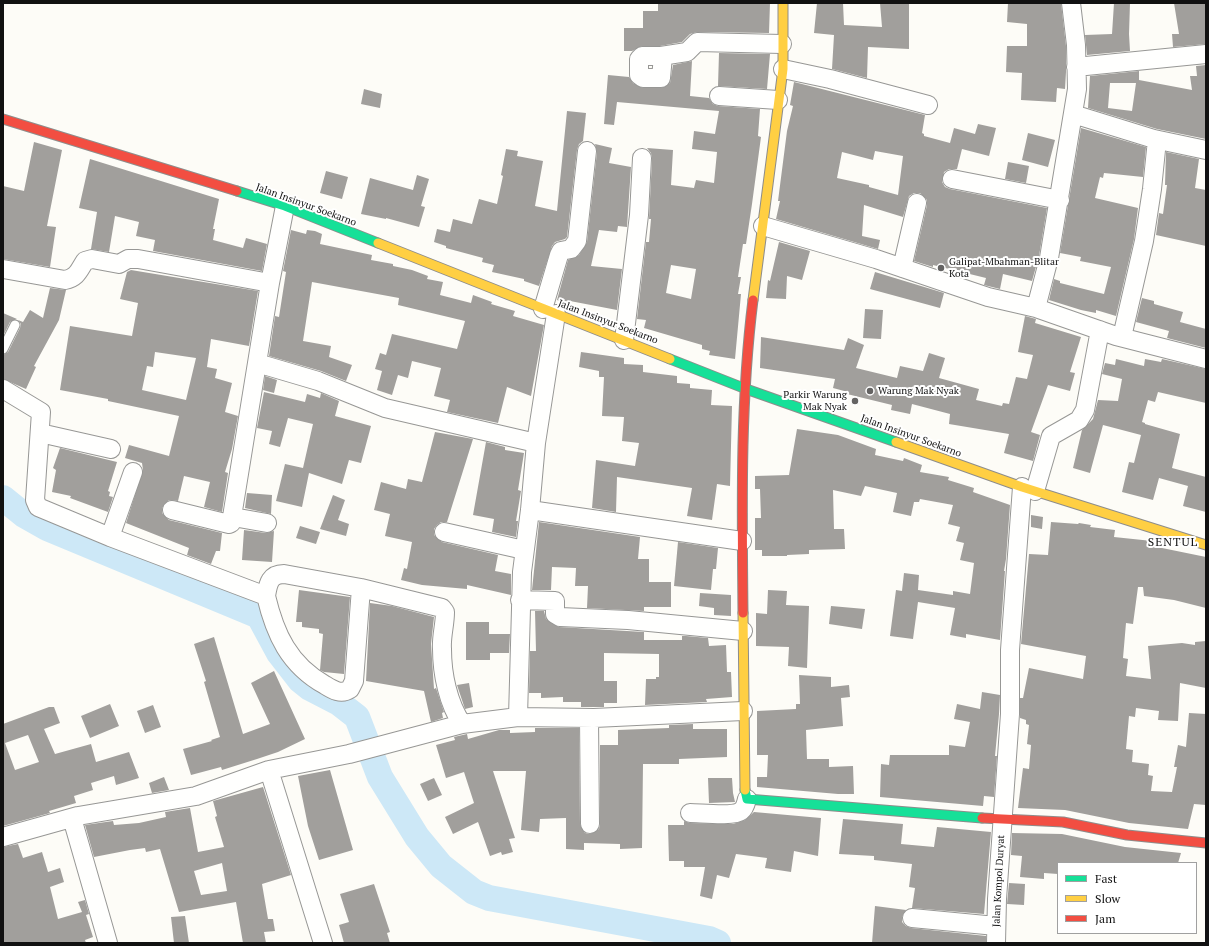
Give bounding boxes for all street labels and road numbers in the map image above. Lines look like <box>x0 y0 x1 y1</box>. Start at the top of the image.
street label: Jalan Insinyur Soekarno <box>254 181 358 229</box>
street label: Jalan Insinyur Soekarno <box>556 297 660 347</box>
street label: Jalan Insinyur Soekarno <box>859 412 963 460</box>
street label: Jalan Kompol Duryat <box>991 835 1007 927</box>

